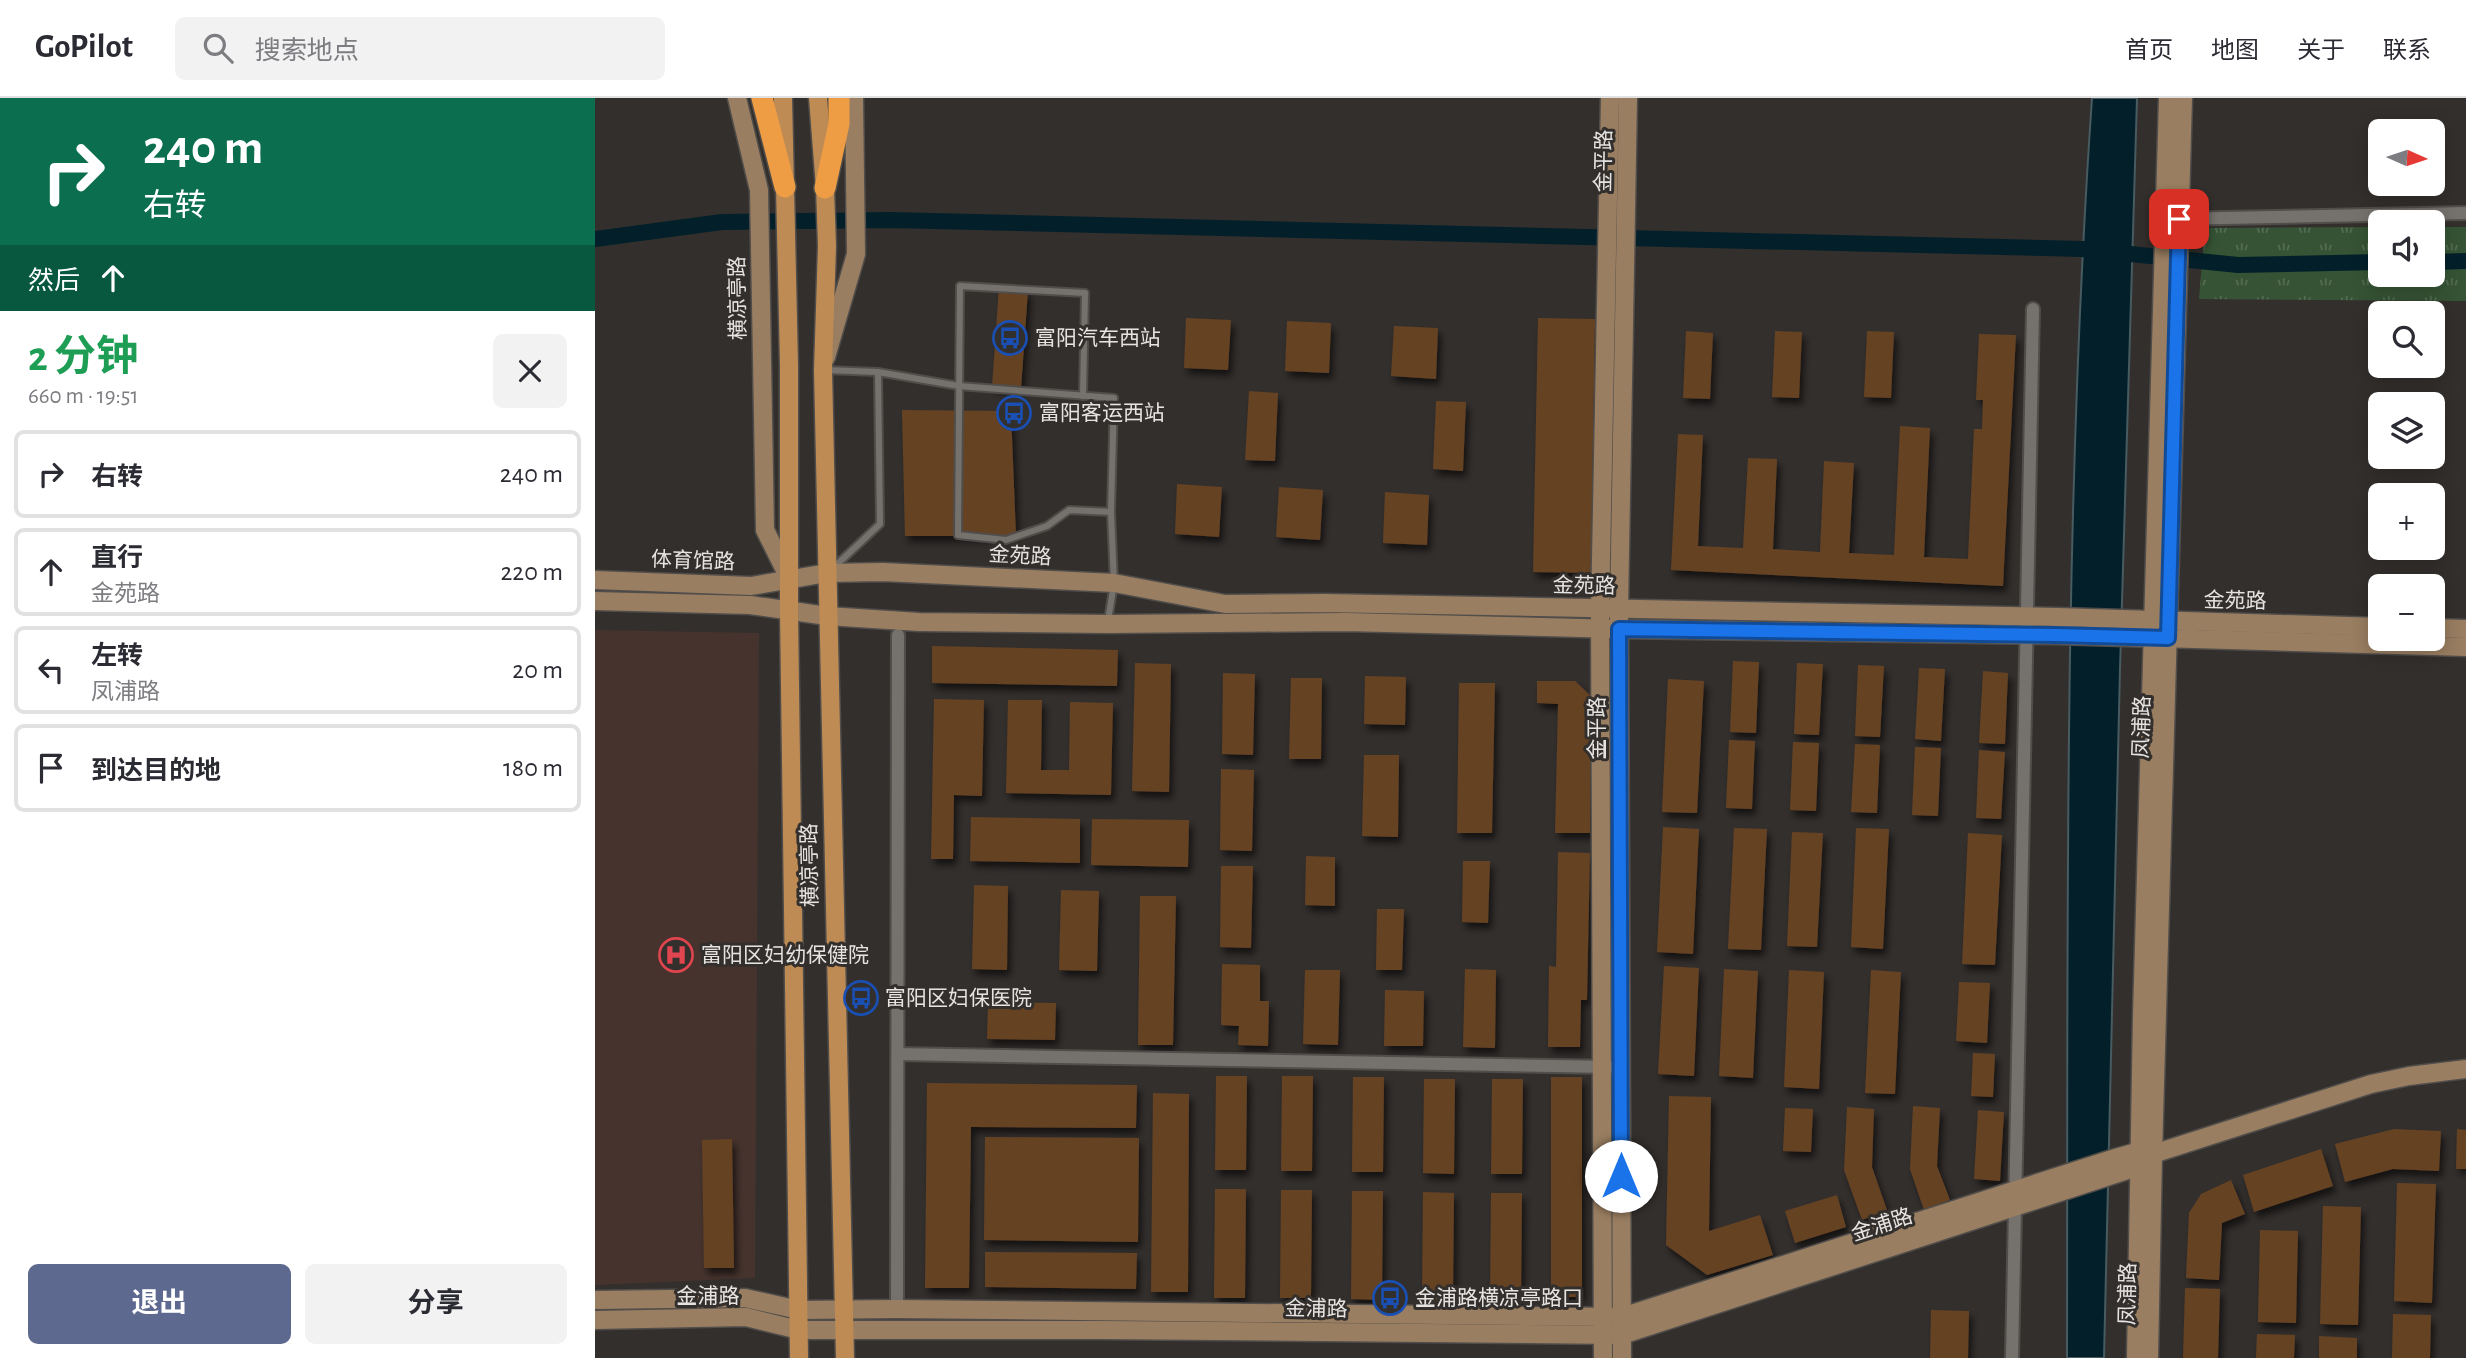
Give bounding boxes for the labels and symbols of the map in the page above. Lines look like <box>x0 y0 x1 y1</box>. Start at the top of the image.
north arrow <box>2368 119 2445 196</box>
street label: 金平路 <box>1592 129 1615 193</box>
pin <box>2149 189 2209 249</box>
street label: 横凉亭路 <box>726 256 749 340</box>
bus stop icon: 富阳汽车西站 <box>991 319 1029 357</box>
place label: 富阳汽车西站 <box>1035 327 1161 349</box>
bus stop icon: 富阳客运西站 <box>995 394 1033 432</box>
place label: 富阳客运西站 <box>1039 401 1165 424</box>
street label: 金苑路 <box>988 543 1052 568</box>
street label: 体育馆路 <box>651 548 735 573</box>
street label: 金苑路 <box>1552 574 1616 597</box>
street label: 金苑路 <box>2203 589 2267 612</box>
street label: 凤浦路 <box>2129 695 2154 759</box>
street label: 金平路 <box>1586 697 1608 760</box>
street label: 横凉亭路 <box>798 823 821 907</box>
hospital icon: 富阳区妇幼保健院 <box>657 936 695 974</box>
place label: 富阳区妇幼保健院 <box>701 944 869 966</box>
bus stop icon: 富阳区妇保医院 <box>842 979 880 1017</box>
place label: 富阳区妇保医院 <box>885 987 1032 1009</box>
position arrow <box>1584 1139 1658 1213</box>
street label: 金浦路 <box>1848 1204 1915 1245</box>
street label: 凤浦路 <box>2116 1262 2139 1326</box>
bus stop icon: 金浦路横凉亭路口 <box>1371 1279 1409 1317</box>
street label: 金浦路 <box>677 1285 740 1307</box>
place label: 金浦路横凉亭路口 <box>1415 1287 1583 1309</box>
street label: 金浦路 <box>1284 1297 1348 1320</box>

